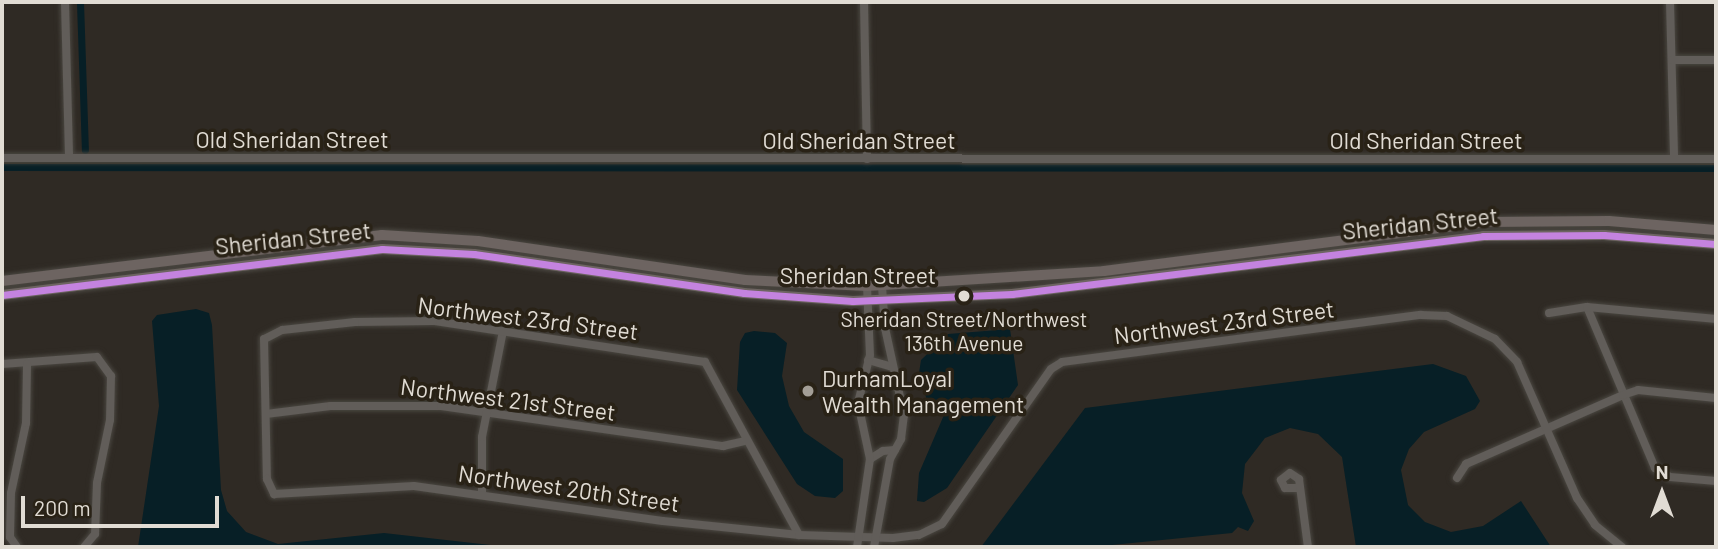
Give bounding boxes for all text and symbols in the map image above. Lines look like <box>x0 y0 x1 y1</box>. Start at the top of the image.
street label: Old Sheridan Street <box>195 125 389 153</box>
street label: Old Sheridan Street <box>762 126 956 154</box>
street label: Old Sheridan Street <box>1329 126 1523 154</box>
street label: Sheridan Street <box>1341 201 1499 245</box>
street label: Sheridan Street <box>214 216 372 260</box>
street label: Sheridan Street <box>780 261 936 289</box>
marker: Sheridan Street/Northwest 136th Avenue <box>957 289 971 303</box>
street label: Northwest 23rd Street <box>416 291 640 345</box>
street label: Northwest 23rd Street <box>1112 295 1336 349</box>
place label: Sheridan Street/Northwest 136th Avenue <box>841 306 1087 356</box>
place label: DurhamLoyal Wealth Management <box>822 364 1024 418</box>
street label: Northwest 21st Street <box>399 372 617 426</box>
marker: DurhamLoyal Wealth Management <box>800 383 816 399</box>
north arrow <box>1627 458 1697 528</box>
street label: Northwest 20th Street <box>457 459 681 517</box>
text: N <box>1656 460 1668 483</box>
scale bar <box>24 482 222 526</box>
text: 200 m <box>34 495 91 520</box>

